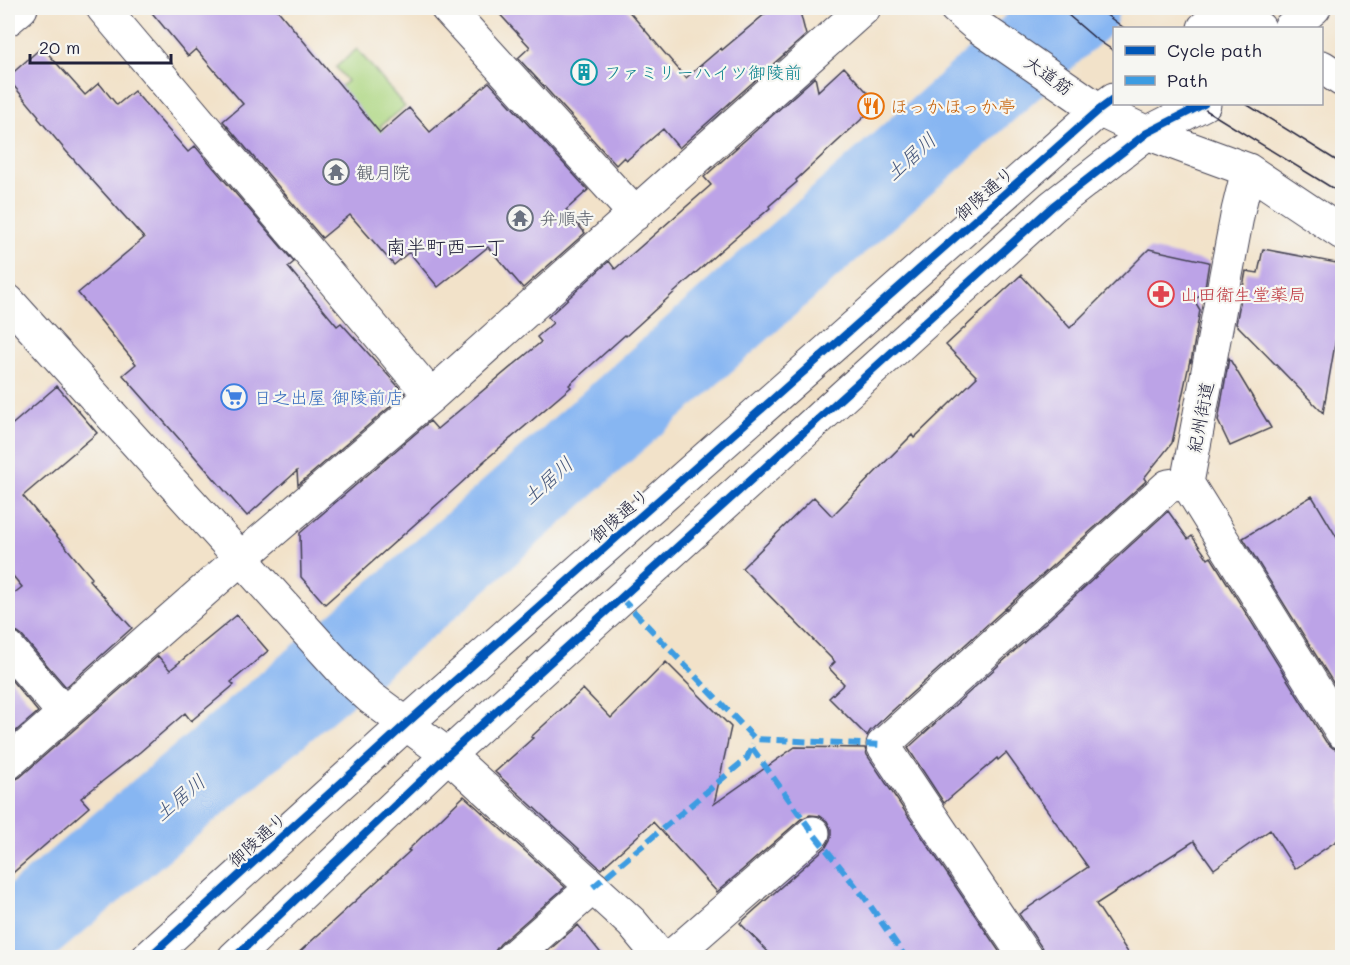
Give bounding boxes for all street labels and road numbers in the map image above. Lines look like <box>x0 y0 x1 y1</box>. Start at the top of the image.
street label: 大道筋 <box>1020 50 1078 100</box>
street label: 御陵通り <box>949 160 1019 226</box>
street label: 紀州街道 <box>1181 379 1219 455</box>
street label: 御陵通り <box>584 482 654 548</box>
street label: 御陵通り <box>222 806 292 872</box>

